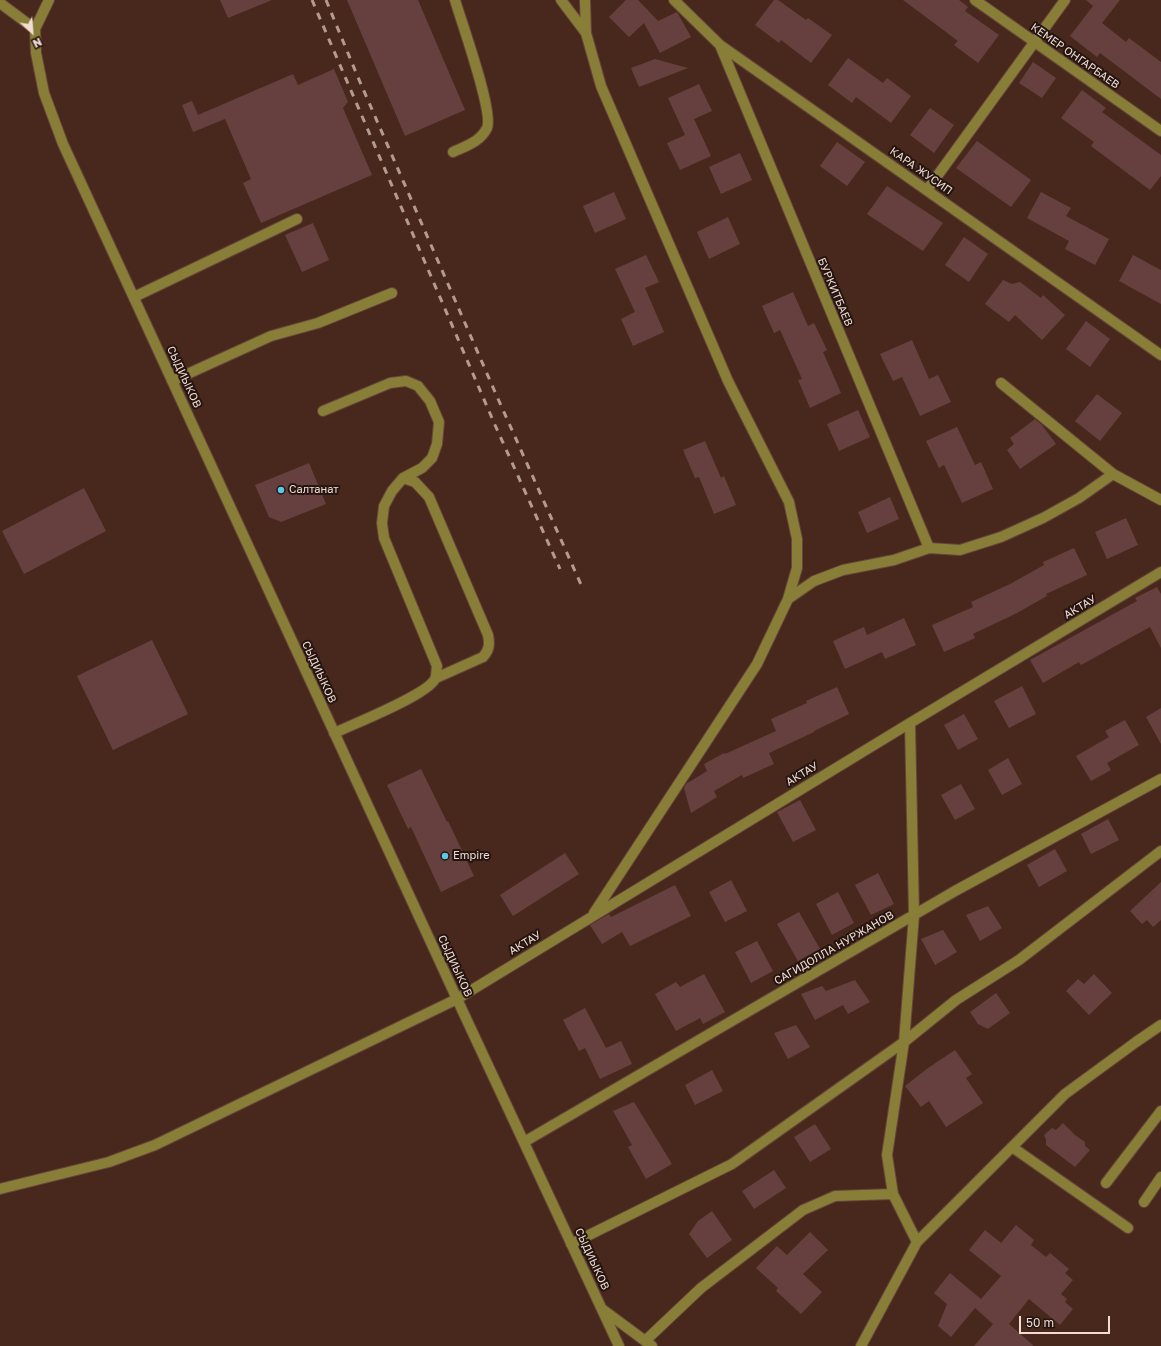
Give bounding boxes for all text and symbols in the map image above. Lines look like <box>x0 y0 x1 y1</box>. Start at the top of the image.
north arrow <box>12 12 52 52</box>
street label: КЕМЕР ОНГАРБАЕВ <box>1028 20 1122 92</box>
text: N <box>31 36 44 51</box>
street label: КАРА ЖУСИП <box>887 145 955 197</box>
street label: БУРКИТБАЕВ <box>815 256 855 328</box>
street label: СЫДИЫКОВ <box>164 344 204 410</box>
place label: Салтанат <box>289 483 339 497</box>
marker: Салтанат <box>276 485 286 495</box>
street label: АКТАУ <box>1062 592 1098 622</box>
street label: СЫДИЫКОВ <box>299 639 339 705</box>
street label: АКТАУ <box>784 759 820 789</box>
place label: Empire <box>453 849 490 863</box>
marker: Empire <box>440 851 450 861</box>
street label: САГИДОЛЛА НУРЖАНОВ <box>772 908 896 988</box>
street label: АКТАУ <box>507 928 543 958</box>
street label: СЫДИЫКОВ <box>435 933 475 999</box>
street label: СЫДИЫКОВ <box>572 1226 612 1292</box>
scale bar <box>1021 1308 1112 1334</box>
text: 50 m <box>1026 1315 1054 1330</box>

